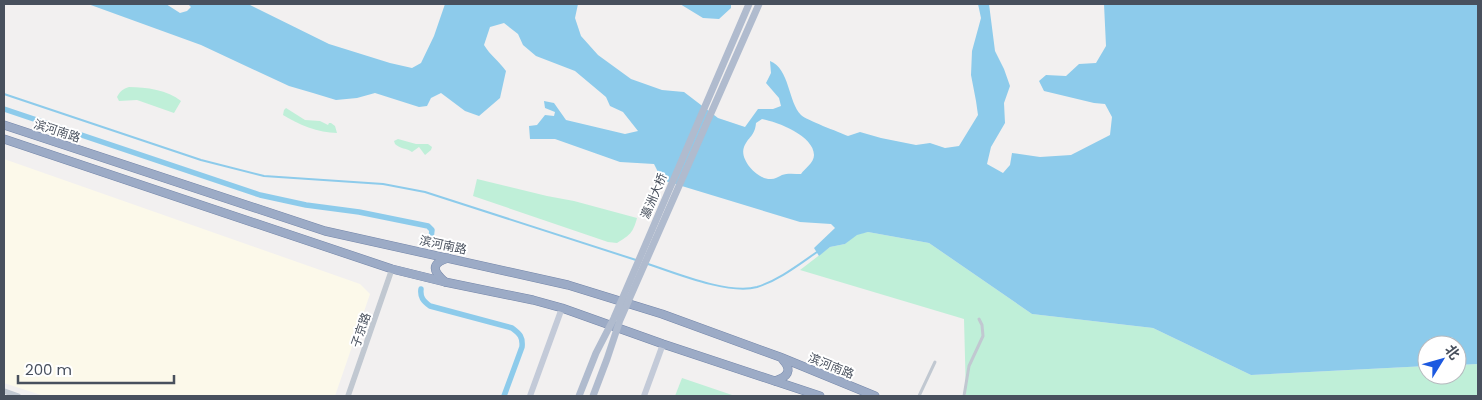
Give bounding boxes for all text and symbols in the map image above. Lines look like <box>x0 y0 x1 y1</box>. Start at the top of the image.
street label: 滨河南路 <box>32 115 83 146</box>
street label: 瀛洲大桥 <box>636 170 671 221</box>
street label: 滨河南路 <box>418 231 468 258</box>
street label: 子京路 <box>347 310 374 350</box>
north arrow <box>1417 335 1467 385</box>
text: 北 <box>1440 341 1465 364</box>
street label: 滨河南路 <box>806 349 857 382</box>
scale bar <box>18 352 174 384</box>
text: 200 m <box>25 359 72 380</box>

